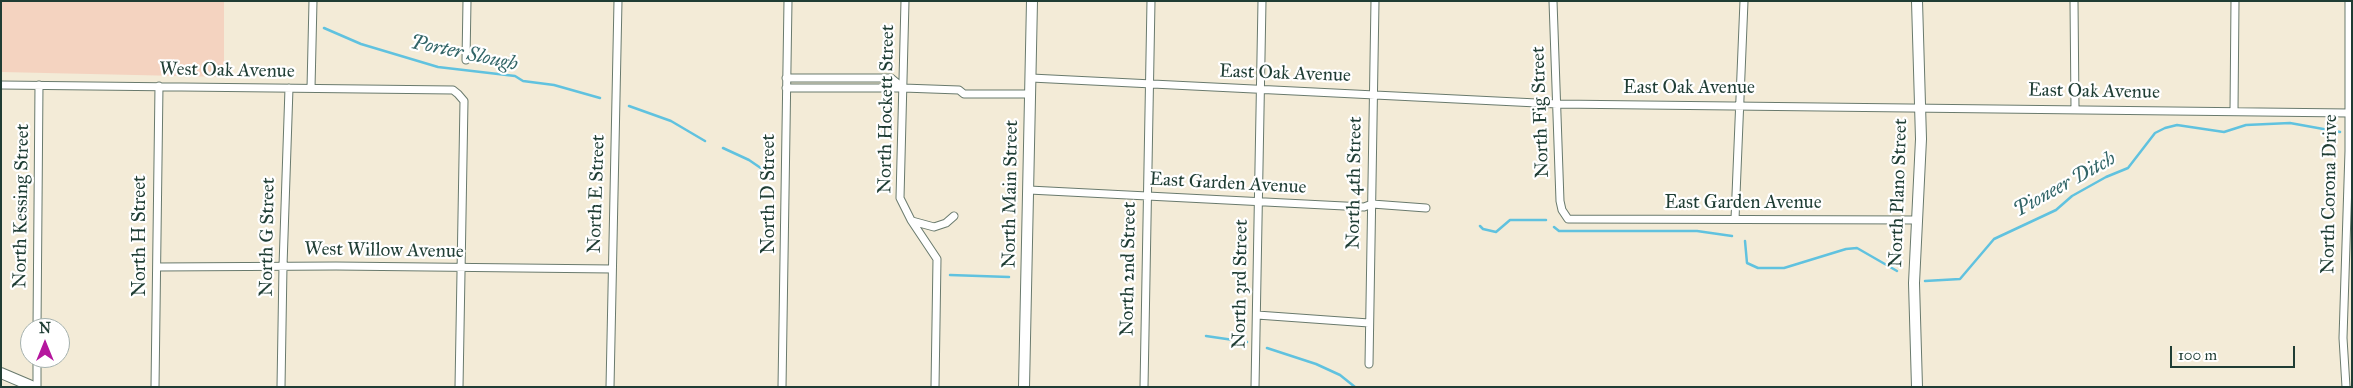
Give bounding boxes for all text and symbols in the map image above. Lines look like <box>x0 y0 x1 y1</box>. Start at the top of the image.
street label: North Hockett Street <box>874 24 900 194</box>
water label: Porter Slough <box>408 31 520 77</box>
street label: North Fig Street <box>1527 46 1555 178</box>
street label: West Oak Avenue <box>159 58 295 84</box>
street label: East Oak Avenue <box>1219 60 1351 88</box>
street label: East Oak Avenue <box>1623 77 1755 99</box>
street label: East Oak Avenue <box>2028 79 2160 105</box>
street label: North Corona Drive <box>2317 114 2343 274</box>
street label: North 4th Street <box>1342 116 1368 250</box>
street label: North Plano Street <box>1885 118 1913 268</box>
street label: North Main Street <box>998 120 1024 268</box>
street label: North Kessing Street <box>9 123 35 289</box>
street label: North E Street <box>584 134 610 254</box>
street label: North D Street <box>758 134 780 254</box>
water label: Pioneer Ditch <box>2010 147 2120 223</box>
street label: East Garden Avenue <box>1149 169 1307 199</box>
street label: North H Street <box>129 175 151 297</box>
street label: North G Street <box>256 177 280 297</box>
street label: East Garden Avenue <box>1664 192 1822 214</box>
street label: North 2nd Street <box>1116 202 1142 336</box>
street label: North 3rd Street <box>1228 219 1254 349</box>
street label: West Willow Avenue <box>304 238 464 264</box>
north arrow <box>20 318 70 368</box>
text: N <box>39 320 51 337</box>
scale bar <box>2173 336 2298 368</box>
text: 100 m <box>2178 346 2217 364</box>

